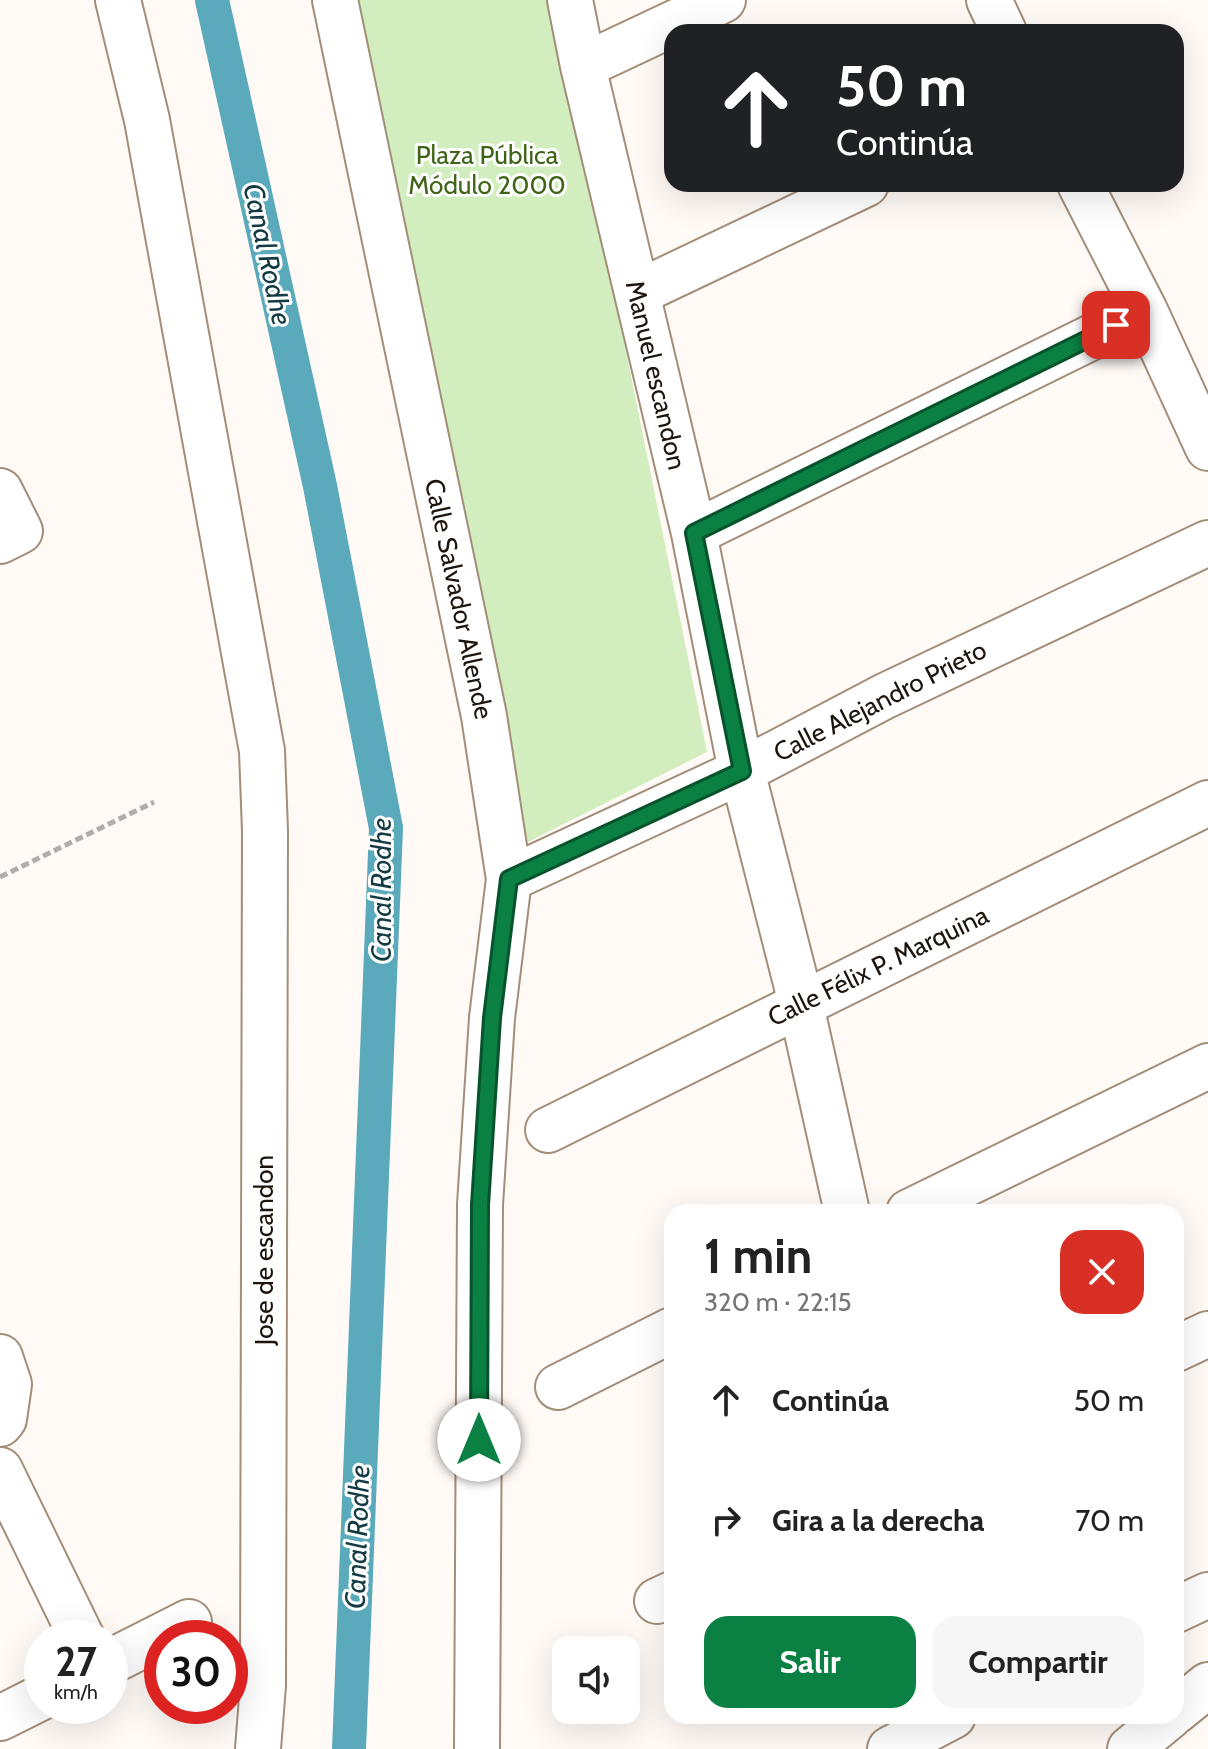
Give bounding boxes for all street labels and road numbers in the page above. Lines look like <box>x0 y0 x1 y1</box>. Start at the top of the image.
street label: Manuel escandon <box>619 277 693 473</box>
street label: Calle Salvador Allende <box>418 476 500 722</box>
street label: Calle Alejandro Prieto <box>768 633 992 769</box>
street label: Calle Félix P. Marquina <box>763 898 994 1033</box>
street label: Jose de escandon <box>248 1155 280 1346</box>

